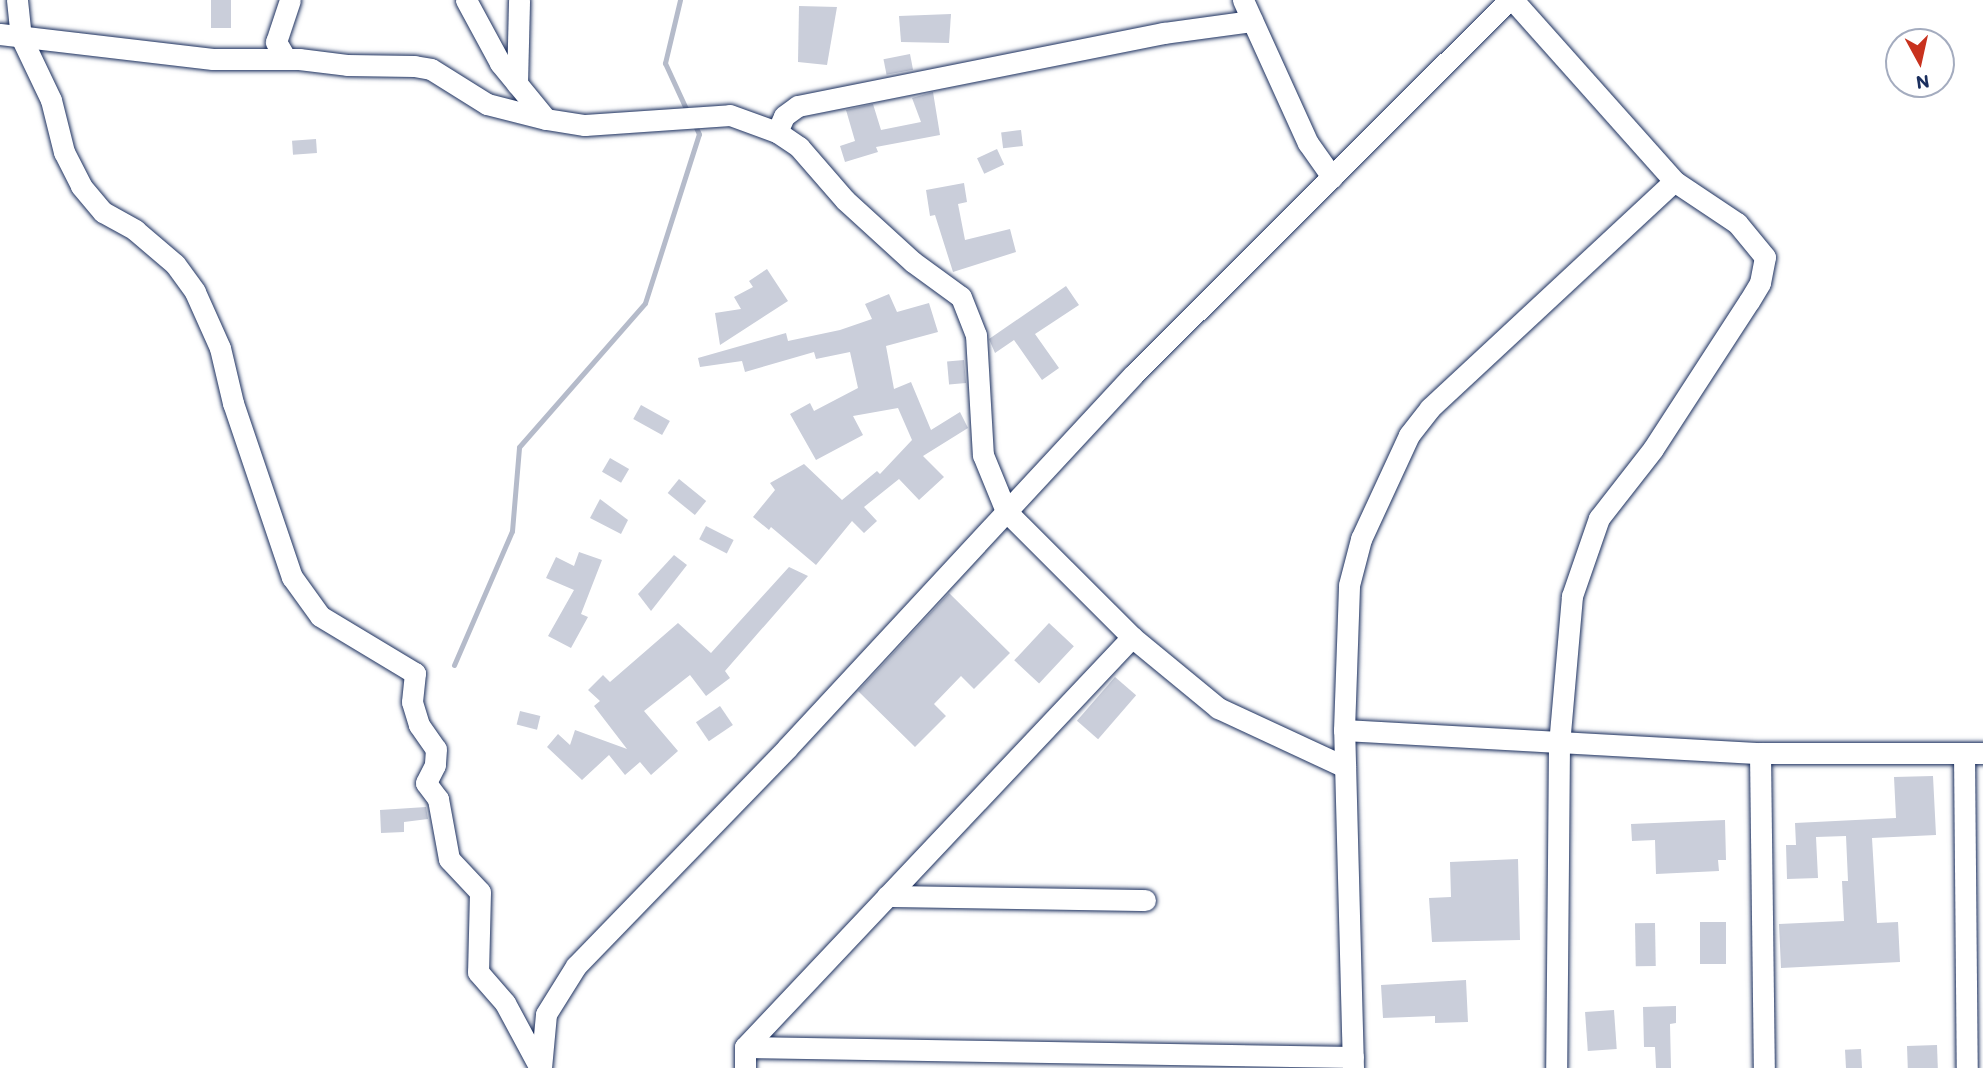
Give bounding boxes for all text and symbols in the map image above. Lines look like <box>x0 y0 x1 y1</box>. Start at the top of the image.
north arrow <box>1885 28 1955 98</box>
text: N <box>1915 70 1931 95</box>

